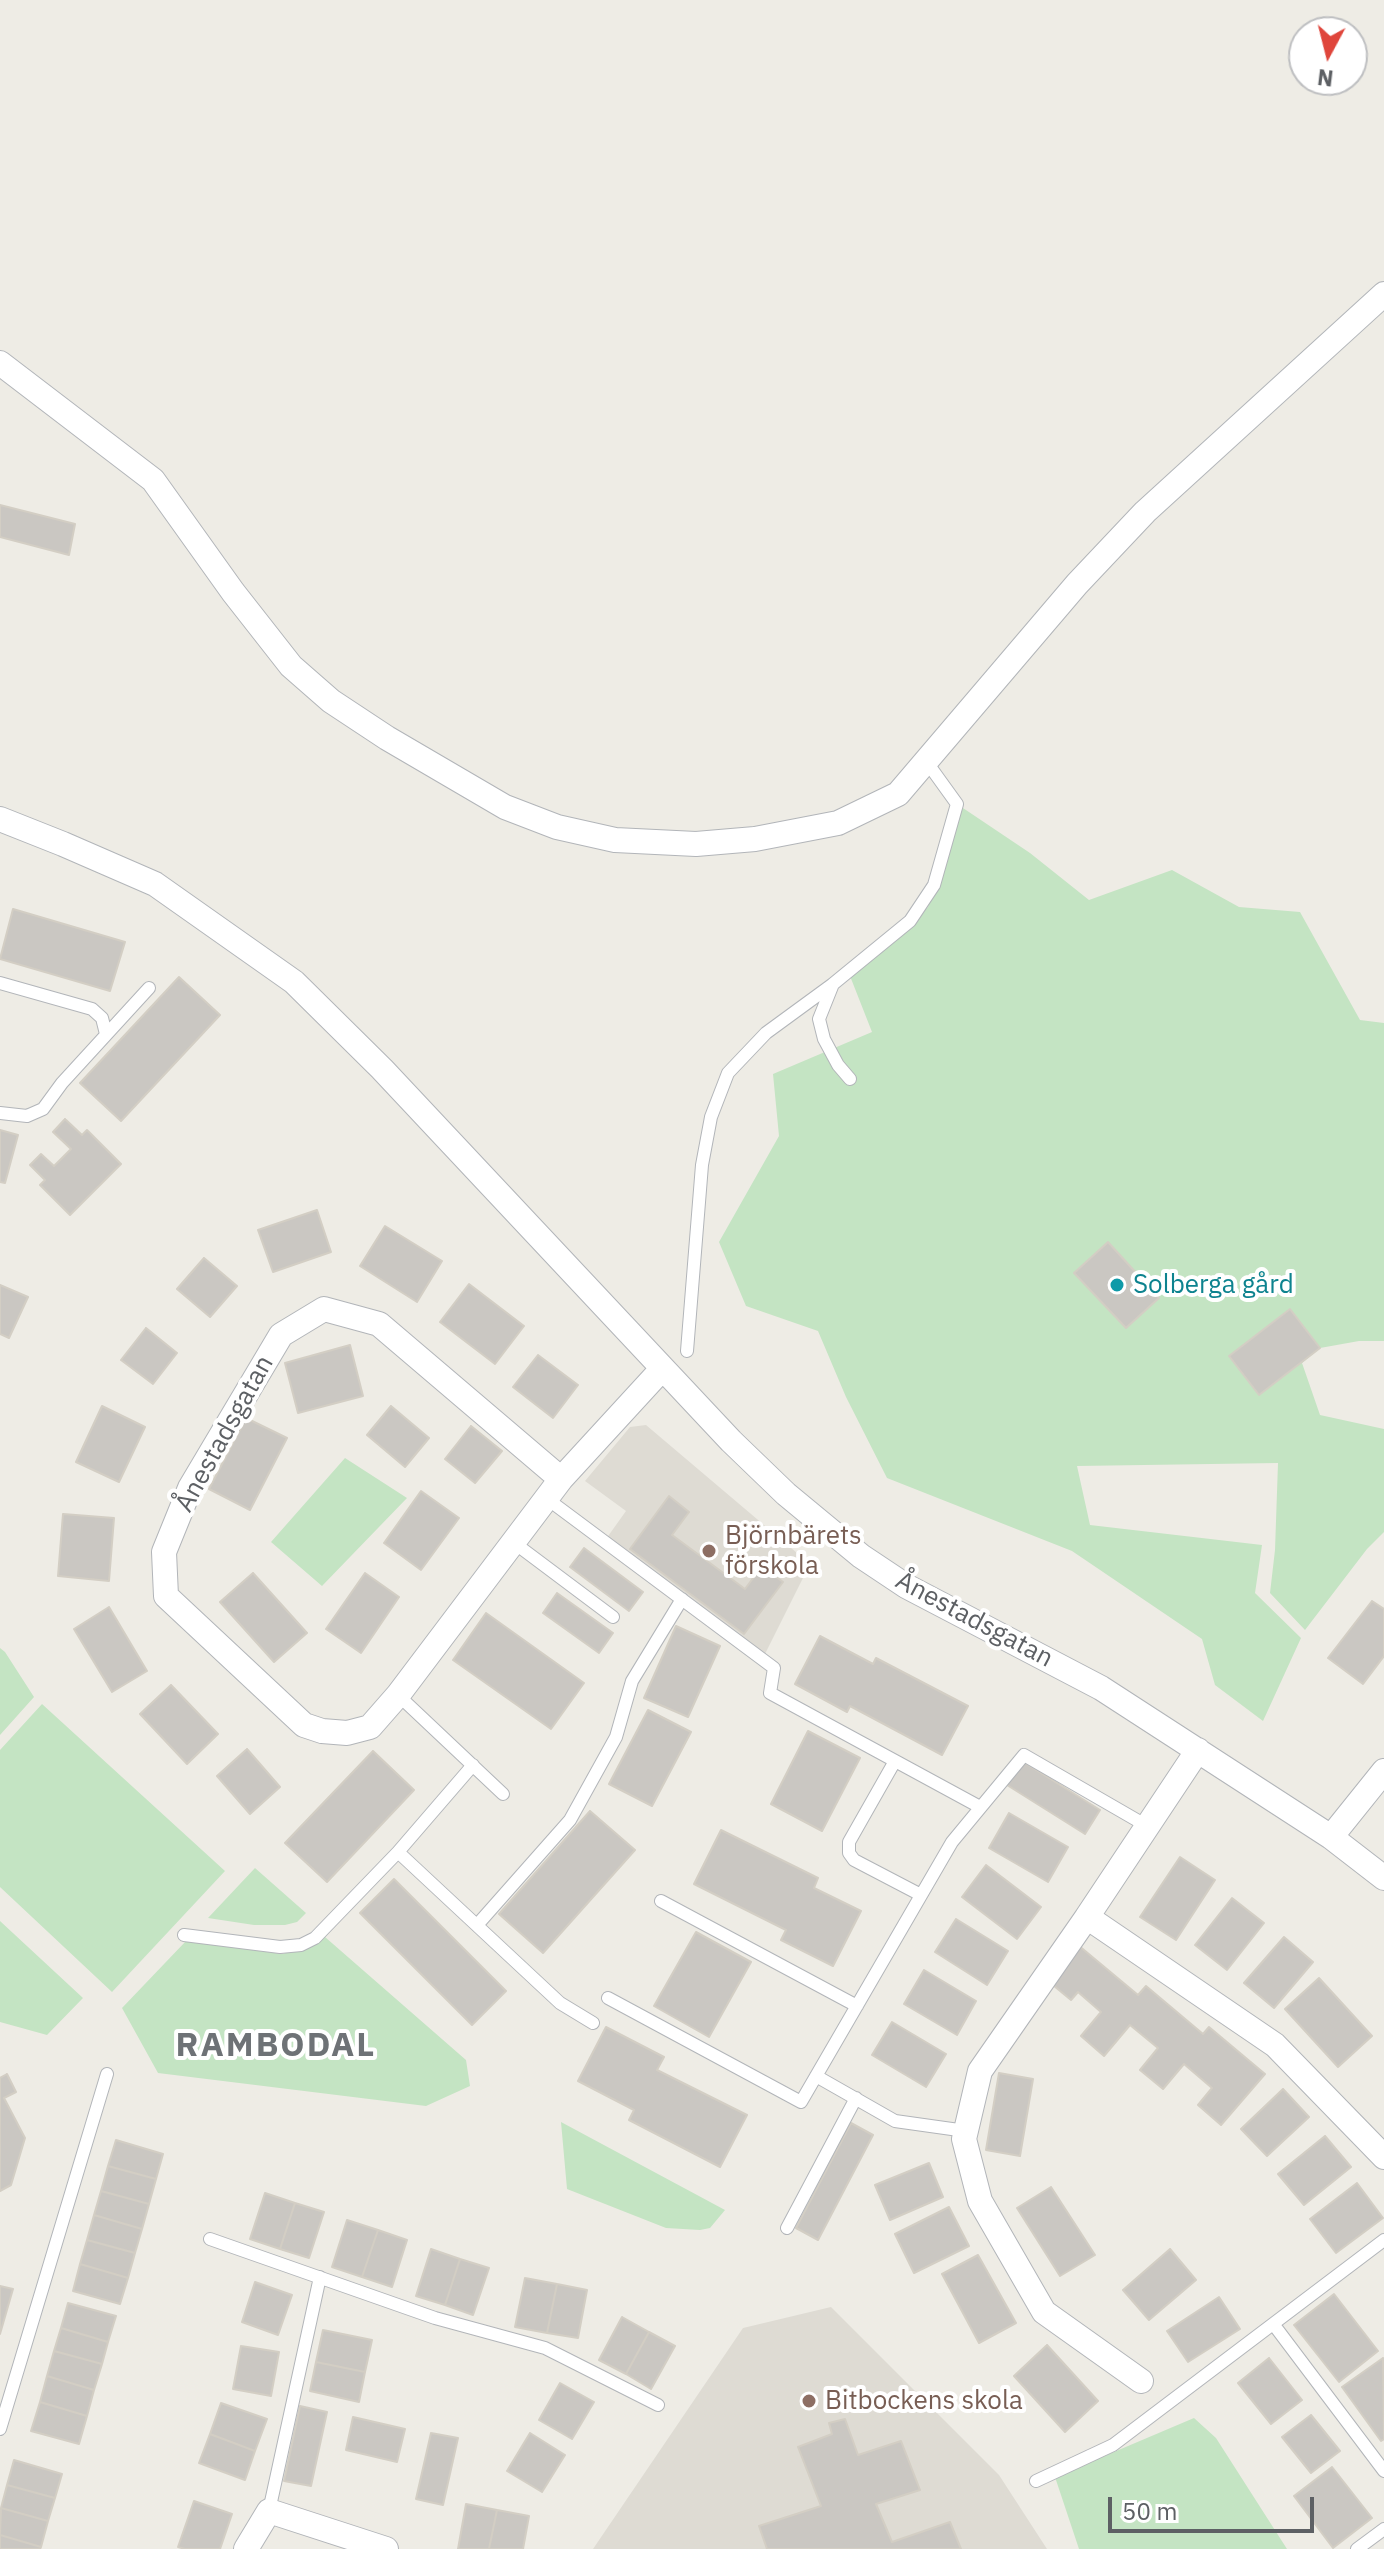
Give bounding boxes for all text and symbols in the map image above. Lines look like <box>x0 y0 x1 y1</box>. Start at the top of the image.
north arrow <box>1288 16 1368 96</box>
text: N <box>1316 63 1335 94</box>
place label: Solberga gård <box>1133 1269 1294 1301</box>
marker: Solberga gård <box>1108 1276 1126 1294</box>
street label: Ånestadsgatan <box>169 1350 281 1518</box>
place label: Björnbärets förskola <box>725 1520 862 1582</box>
marker: Björnbärets förskola <box>700 1542 718 1560</box>
street label: Ånestadsgatan <box>890 1565 1058 1675</box>
district label: RAMBODAL <box>176 2026 376 2066</box>
place label: Bitbockens skola <box>825 2385 1023 2417</box>
marker: Bitbockens skola <box>800 2392 818 2410</box>
scale bar <box>1112 2481 1318 2531</box>
text: 50 m <box>1122 2495 1177 2527</box>

